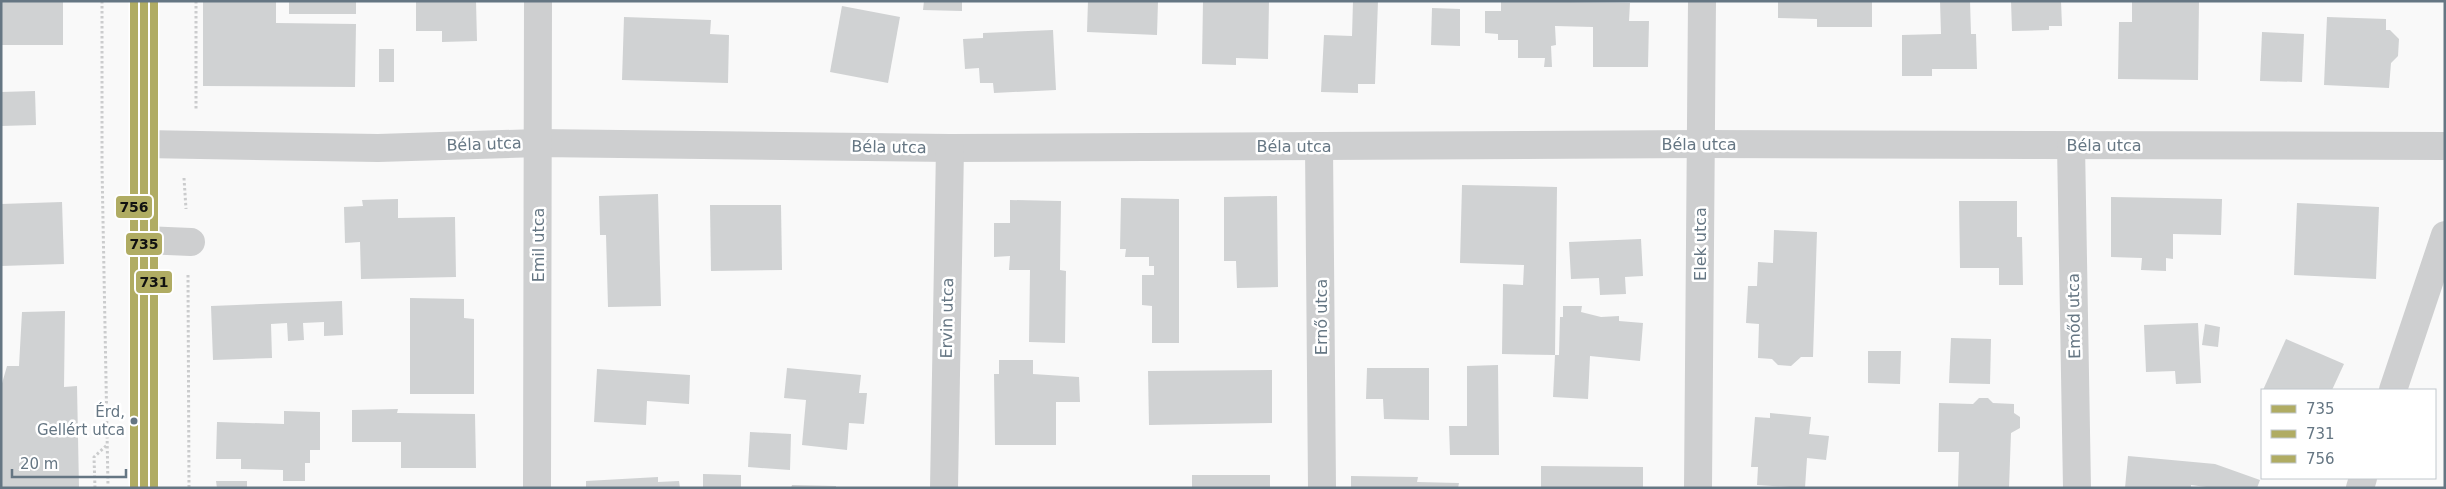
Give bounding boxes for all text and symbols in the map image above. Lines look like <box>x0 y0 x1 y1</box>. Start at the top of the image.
street label: Béla utca <box>446 133 522 155</box>
street label: Béla utca <box>1661 135 1737 154</box>
street label: Béla utca <box>2066 136 2142 155</box>
street label: Béla utca <box>851 137 927 157</box>
street label: Béla utca <box>1256 137 1332 156</box>
line badge: 756 <box>115 195 153 219</box>
text: 756 <box>119 199 149 215</box>
street label: Elek utca <box>1691 207 1710 281</box>
street label: Emil utca <box>529 208 548 282</box>
line badge: 735 <box>125 232 163 256</box>
text: 735 <box>129 236 159 252</box>
line badge: 731 <box>135 270 173 294</box>
street label: Emőd utca <box>2064 273 2084 359</box>
text: 731 <box>139 274 169 290</box>
street label: Ervin utca <box>937 277 957 359</box>
street label: Ernő utca <box>1312 279 1331 355</box>
legend <box>2261 389 2436 479</box>
text: 735 <box>2306 400 2335 418</box>
place label: Érd, Gellért utca <box>37 402 125 439</box>
marker: Érd, Gellért utca <box>129 416 139 426</box>
text: 731 <box>2306 425 2335 443</box>
scale bar <box>12 446 126 478</box>
text: 756 <box>2306 450 2335 468</box>
text: 20 m <box>20 455 58 473</box>

